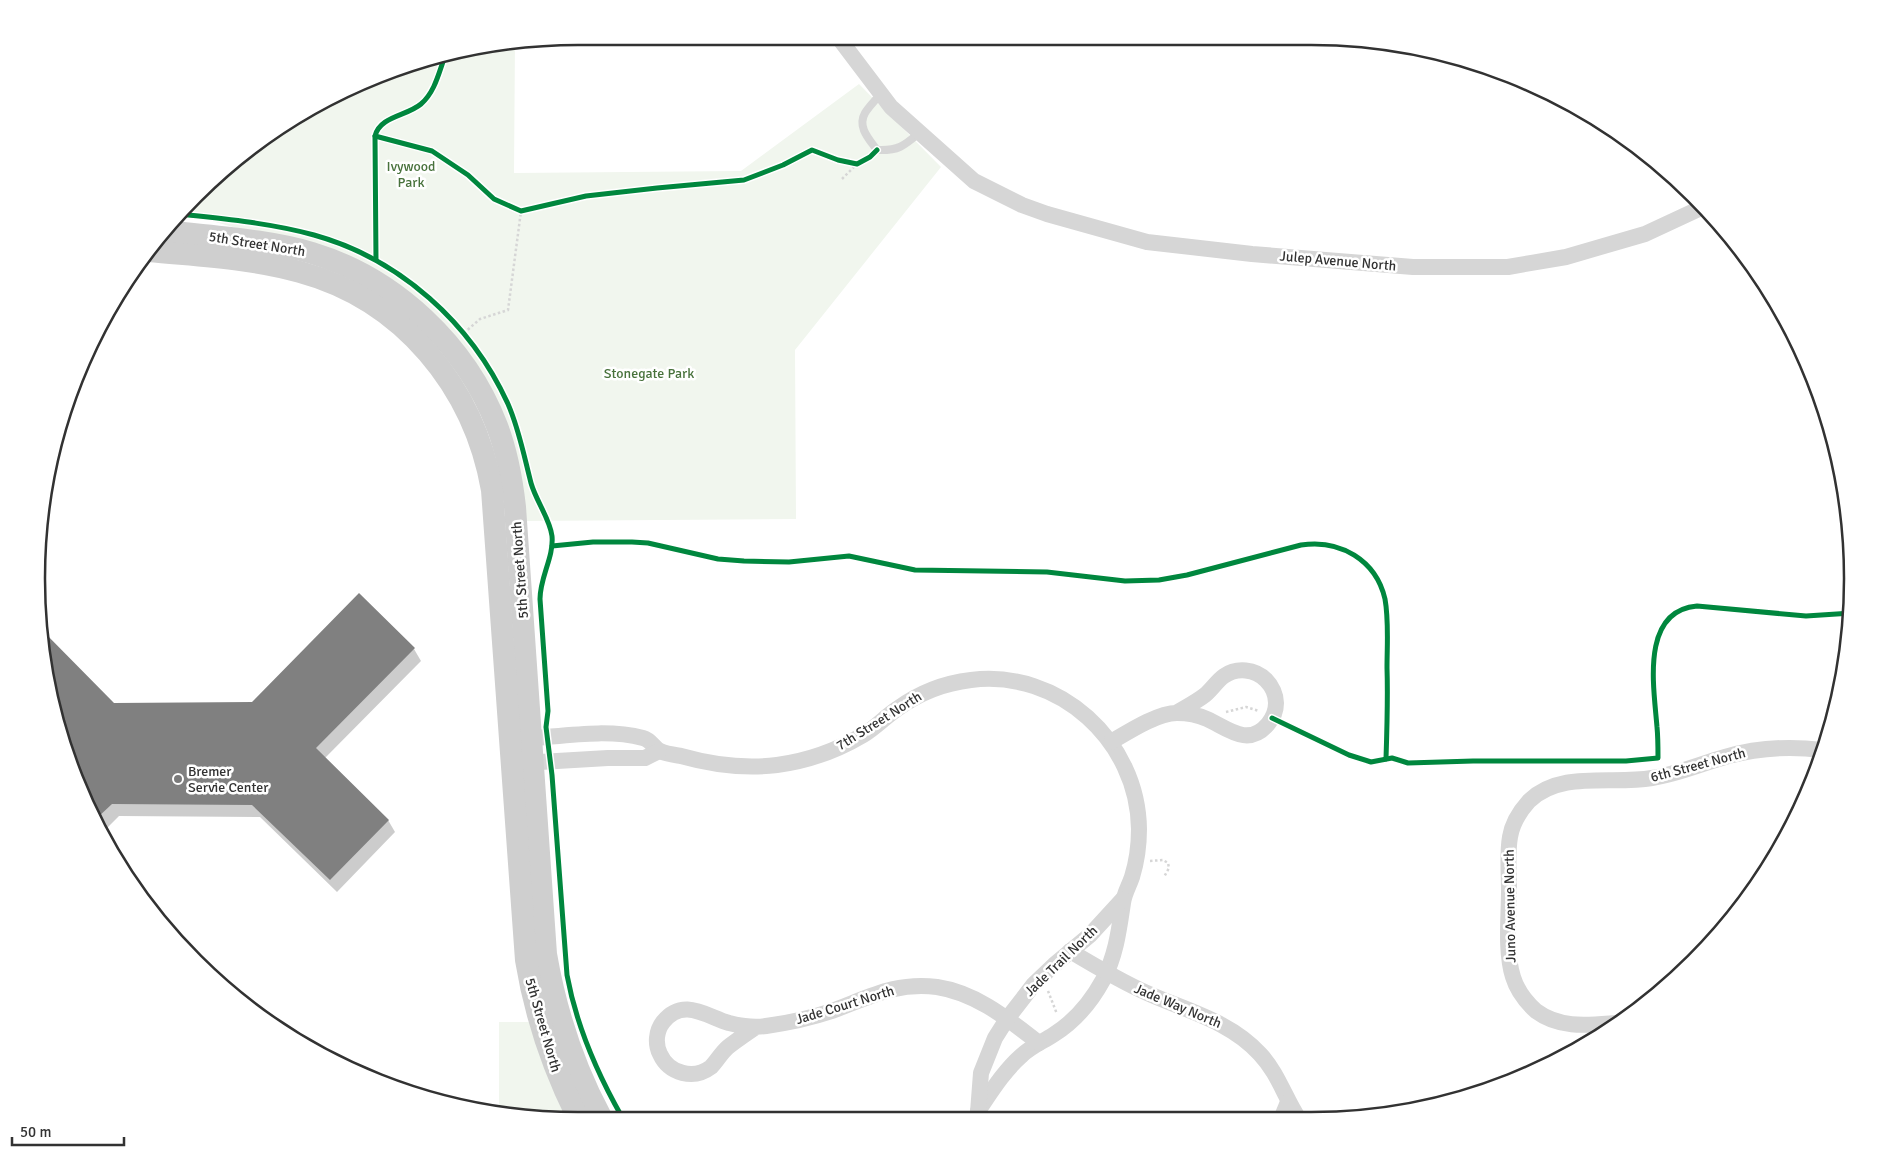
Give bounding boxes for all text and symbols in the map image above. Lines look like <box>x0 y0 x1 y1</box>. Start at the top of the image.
park label: Ivywood Park <box>387 158 435 191</box>
street label: 5th Street North <box>208 228 306 260</box>
street label: Julep Avenue North <box>1279 247 1397 275</box>
park label: Stonegate Park <box>604 365 694 382</box>
street label: 5th Street North <box>508 521 532 619</box>
street label: 7th Street North <box>833 688 925 754</box>
street label: 6th Street North <box>1649 744 1747 786</box>
place label: Bremer Servie Center <box>188 763 269 796</box>
marker: Bremer Servie Center <box>172 773 184 785</box>
street label: Juno Avenue North <box>1501 849 1519 963</box>
street label: Jade Trail North <box>1021 922 1101 1000</box>
street label: 5th Street North <box>521 976 565 1074</box>
street label: Jade Way North <box>1132 980 1224 1032</box>
street label: Jade Court North <box>794 982 896 1028</box>
scale bar <box>12 1114 125 1146</box>
text: 50 m <box>20 1123 51 1141</box>

